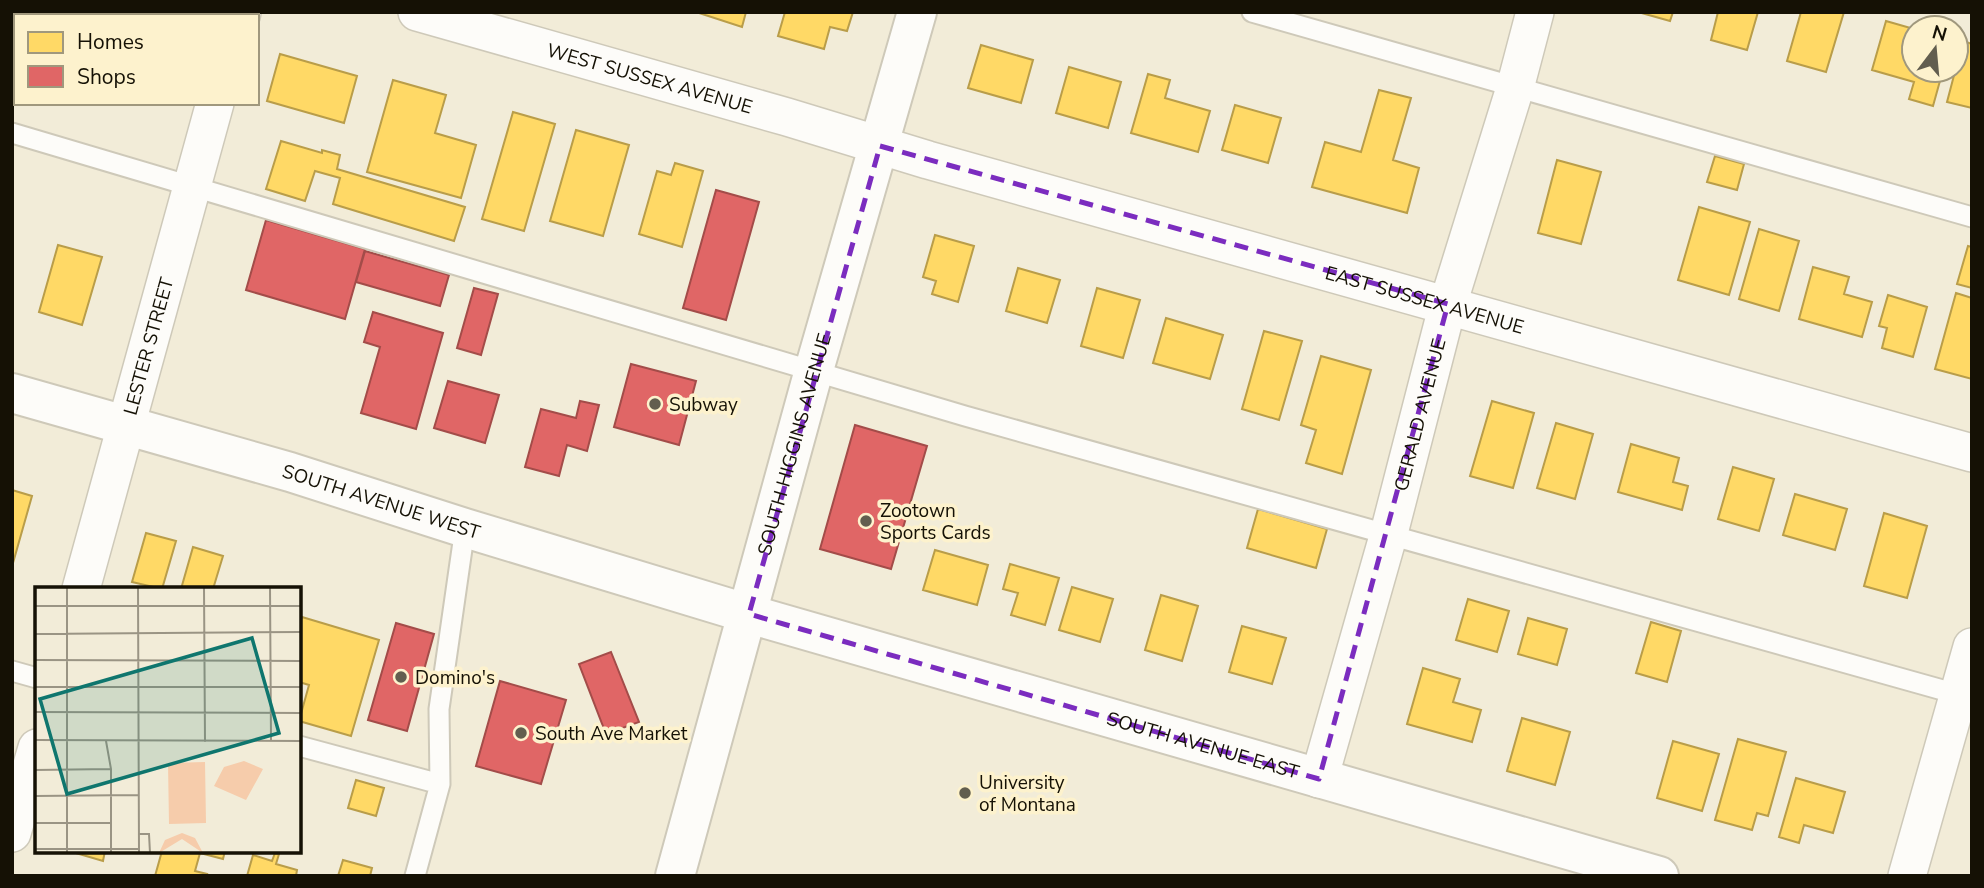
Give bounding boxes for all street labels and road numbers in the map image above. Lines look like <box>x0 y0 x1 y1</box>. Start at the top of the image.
street label: WEST SUSSEX AVENUE <box>544 37 755 121</box>
street label: EAST SUSSEX AVENUE <box>1322 260 1527 341</box>
street label: LESTER STREET <box>118 274 180 418</box>
street label: SOUTH HIGGINS AVENUE <box>752 330 838 558</box>
street label: GERALD AVENUE <box>1388 336 1453 494</box>
street label: SOUTH AVENUE WEST <box>279 458 484 546</box>
street label: SOUTH AVENUE EAST <box>1103 706 1303 786</box>

